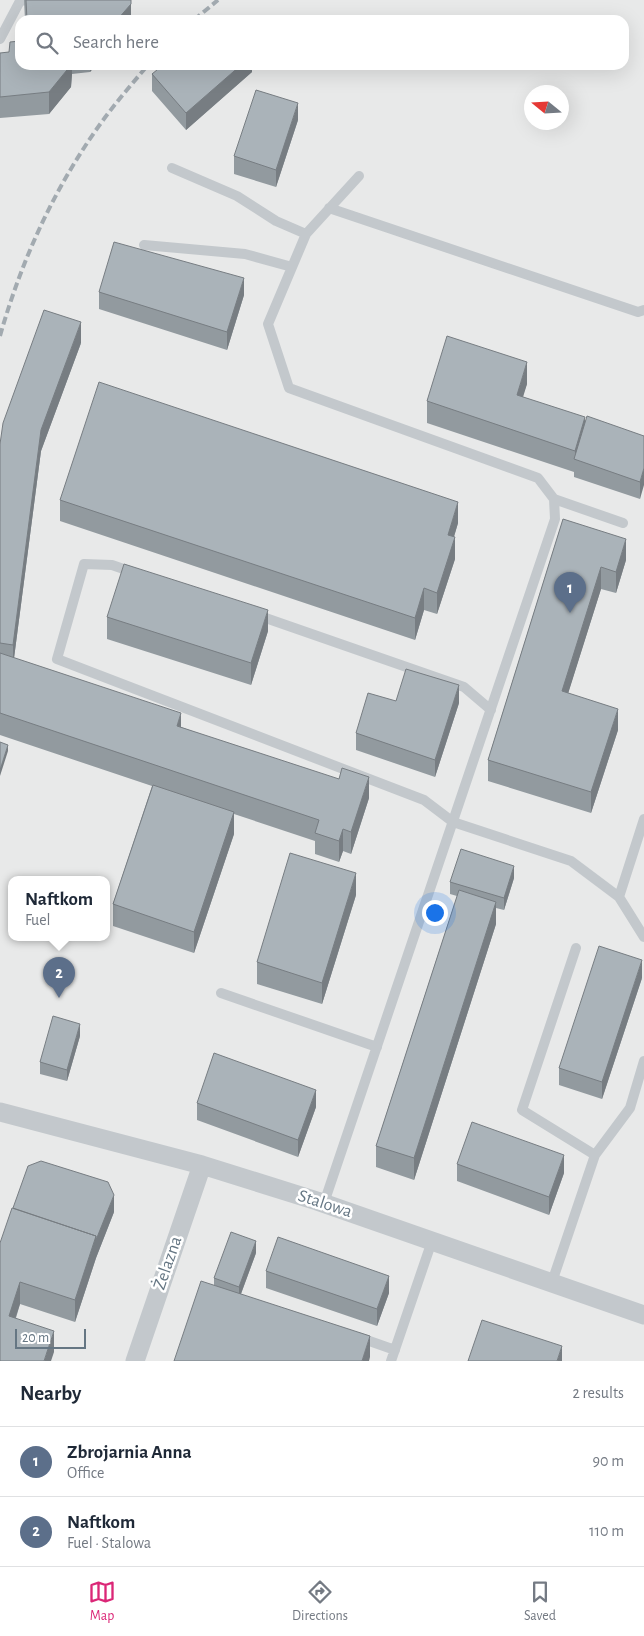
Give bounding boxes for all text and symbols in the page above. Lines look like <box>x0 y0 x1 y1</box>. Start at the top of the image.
search box <box>15 15 629 70</box>
icon: search <box>33 29 61 57</box>
text: Search here <box>73 33 159 52</box>
north arrow <box>524 85 569 130</box>
pin: 1 <box>554 572 586 613</box>
popup <box>8 876 110 941</box>
text: Naftkom <box>25 890 93 909</box>
your location <box>422 900 448 926</box>
text: Fuel <box>25 912 51 928</box>
pin: 2 <box>43 957 75 998</box>
street label: Stalowa <box>296 1187 354 1221</box>
street label: Żelazna <box>149 1233 185 1292</box>
scale bar <box>15 1326 86 1349</box>
text: 20 m <box>22 1331 49 1345</box>
text: Nearby <box>20 1383 81 1404</box>
text: 2 results <box>572 1385 624 1401</box>
text: Zbrojarnia Anna <box>67 1443 192 1462</box>
text: 1 <box>33 1453 39 1469</box>
text: 90 m <box>593 1453 624 1469</box>
text: Office <box>67 1465 104 1481</box>
text: Naftkom <box>67 1513 135 1532</box>
text: 2 <box>32 1523 40 1539</box>
text: 110 m <box>589 1523 624 1539</box>
text: Fuel · Stalowa <box>67 1535 151 1551</box>
tab: Map <box>88 1578 116 1625</box>
tab: Directions <box>292 1578 348 1625</box>
tab: Saved <box>524 1578 556 1625</box>

